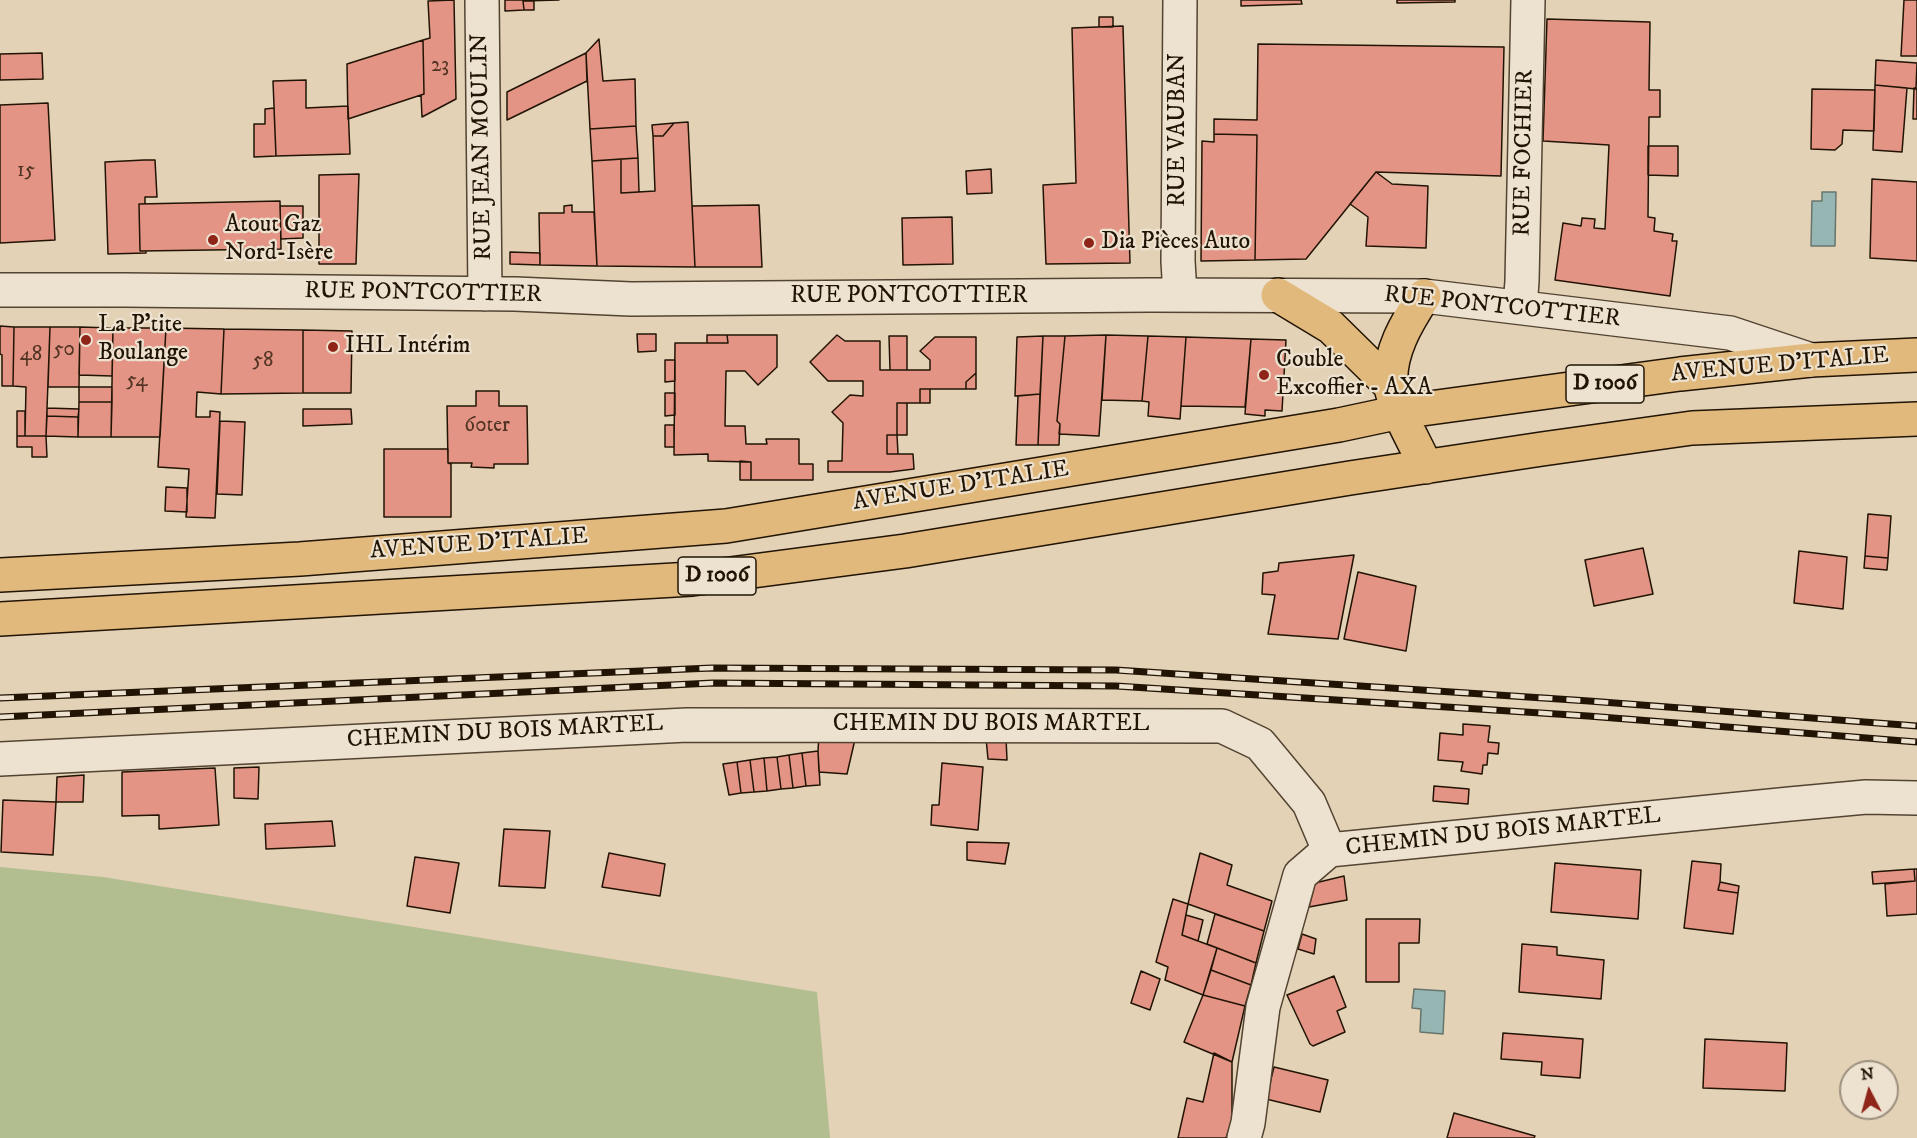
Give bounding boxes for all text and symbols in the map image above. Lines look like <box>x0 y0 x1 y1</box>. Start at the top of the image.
street label: RUE JEAN MOULIN <box>467 33 499 261</box>
street label: RUE VAUBAN <box>1165 53 1193 207</box>
house number: 23 <box>431 54 449 80</box>
street label: RUE FOCHIER <box>1509 69 1541 237</box>
house number: 15 <box>17 159 35 185</box>
place label: Atout Gaz Nord-Isère <box>225 212 333 268</box>
place label: Dia Pièces Auto <box>1101 229 1250 257</box>
marker: Atout Gaz Nord-Isère <box>206 233 220 247</box>
marker: Dia Pièces Auto <box>1082 236 1096 250</box>
street label: RUE PONTCOTTIER <box>304 278 542 310</box>
street label: RUE PONTCOTTIER <box>1382 281 1622 335</box>
street label: RUE PONTCOTTIER <box>790 283 1028 311</box>
place label: La P'tite Boulange <box>98 312 188 368</box>
marker: La P'tite Boulange <box>79 333 93 347</box>
place label: IHL Intérim <box>345 333 471 361</box>
house number: 50 <box>53 338 75 364</box>
marker: IHL Intérim <box>326 340 340 354</box>
street label: AVENUE D'ITALIE <box>1670 342 1890 390</box>
house number: 48 <box>20 343 42 369</box>
place label: Couble Excoffier - AXA <box>1276 347 1432 403</box>
house number: 58 <box>253 349 273 375</box>
road number: D 1006 <box>1566 365 1644 403</box>
marker: Couble Excoffier - AXA <box>1257 368 1271 382</box>
house number: 54 <box>126 369 148 395</box>
house number: 60ter <box>464 414 510 440</box>
street label: AVENUE D'ITALIE <box>851 456 1071 518</box>
street label: AVENUE D'ITALIE <box>369 523 589 567</box>
road number: D 1006 <box>678 557 756 595</box>
street label: CHEMIN DU BOIS MARTEL <box>346 710 664 756</box>
street label: CHEMIN DU BOIS MARTEL <box>833 711 1149 739</box>
street label: CHEMIN DU BOIS MARTEL <box>1344 802 1662 864</box>
north arrow <box>1839 1060 1899 1120</box>
text: N <box>1860 1063 1875 1085</box>

